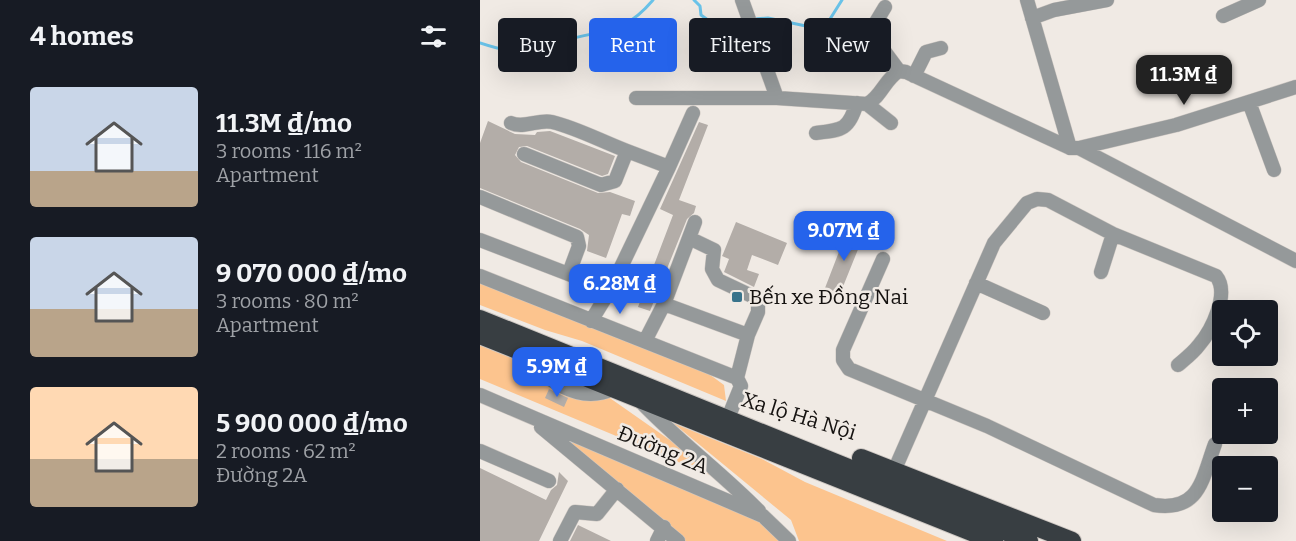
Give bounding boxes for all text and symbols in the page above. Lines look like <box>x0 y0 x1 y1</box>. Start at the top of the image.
chip: Buy <box>498 18 577 72</box>
chip: Rent <box>589 18 677 72</box>
chip: Filters <box>689 18 792 72</box>
chip: New <box>804 18 891 72</box>
icon: filters <box>417 20 450 53</box>
text: 4 homes <box>30 21 134 52</box>
pin: 11.3M ₫ <box>1129 55 1239 106</box>
text: 11.3M ₫ <box>1150 62 1218 86</box>
text: 11.3M ₫/mo <box>216 108 352 139</box>
icon: home <box>78 111 150 183</box>
text: 3 rooms · 116 m² <box>216 139 362 163</box>
text: Apartment <box>216 163 319 187</box>
pin: 9.07M ₫ <box>789 211 899 262</box>
text: 9.07M ₫ <box>808 218 880 242</box>
text: 9 070 000 ₫/mo <box>216 258 407 289</box>
icon: home <box>78 261 150 333</box>
pin: 6.28M ₫ <box>565 264 675 315</box>
text: 6.28M ₫ <box>583 271 657 295</box>
place label: Bến xe Đồng Nai <box>749 284 908 310</box>
text: 3 rooms · 80 m² <box>216 289 359 313</box>
marker: Bến xe Đồng Nai <box>730 290 744 304</box>
map controls <box>1212 300 1278 522</box>
button: locate <box>1212 300 1278 366</box>
text: Apartment <box>216 313 319 337</box>
pin: 5.9M ₫ <box>508 347 606 398</box>
text: 5.9M ₫ <box>526 354 588 378</box>
button: + <box>1212 378 1278 444</box>
street label: Xa lộ Hà Nội <box>739 386 859 446</box>
text: 5 900 000 ₫/mo <box>216 408 408 439</box>
icon: home <box>78 411 150 483</box>
street label: Đường 2A <box>614 420 712 480</box>
text: 2 rooms · 62 m² <box>216 439 356 463</box>
button: − <box>1212 456 1278 522</box>
text: Đường 2A <box>216 463 307 487</box>

